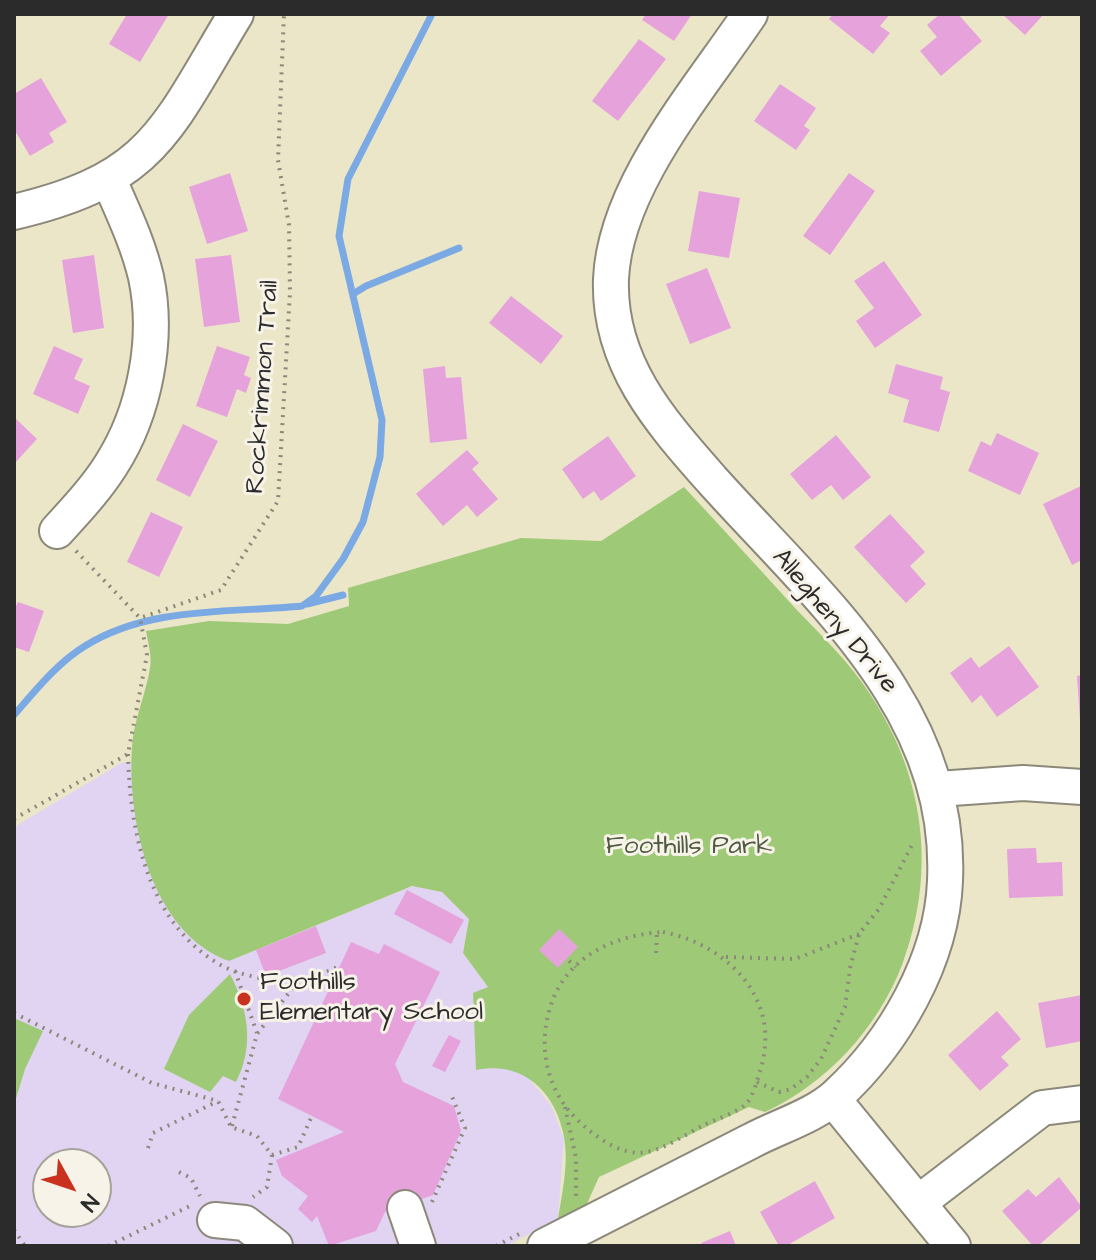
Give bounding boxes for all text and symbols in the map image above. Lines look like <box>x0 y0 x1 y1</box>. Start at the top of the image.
street label: Rockrimmon Trail <box>241 279 287 495</box>
street label: Allegheny Drive <box>764 543 904 701</box>
park label: Foothills Park <box>606 832 772 864</box>
place label: Foothills Elementary School <box>260 968 483 1030</box>
marker: Foothills Elementary School <box>235 990 253 1008</box>
north arrow <box>32 1148 112 1228</box>
text: N <box>73 1187 106 1218</box>

